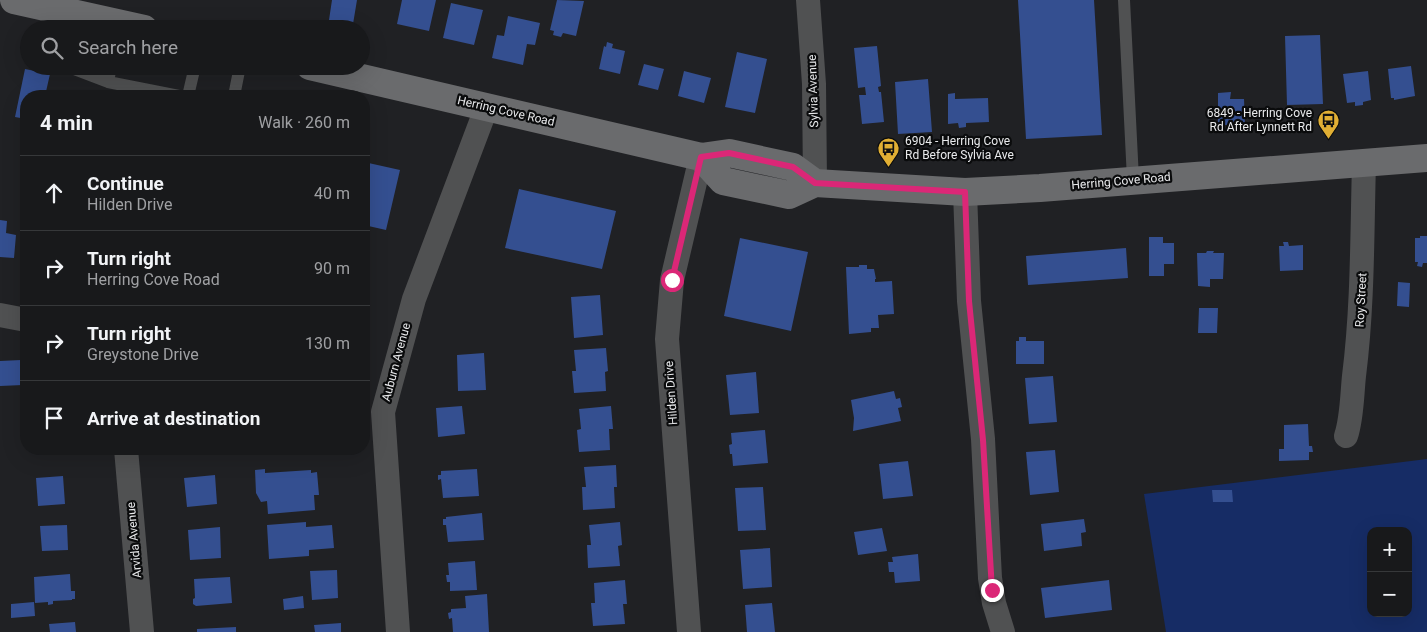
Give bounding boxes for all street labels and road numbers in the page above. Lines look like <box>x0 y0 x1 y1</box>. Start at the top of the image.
street label: Sylvia Avenue <box>805 54 821 128</box>
street label: Herring Cove Road <box>456 93 556 129</box>
street label: Herring Cove Road <box>1071 170 1171 192</box>
street label: Roy Street <box>1353 272 1369 328</box>
street label: Auburn Avenue <box>379 321 413 403</box>
street label: Hilden Drive <box>662 361 680 425</box>
street label: Arvida Avenue <box>124 501 144 579</box>

